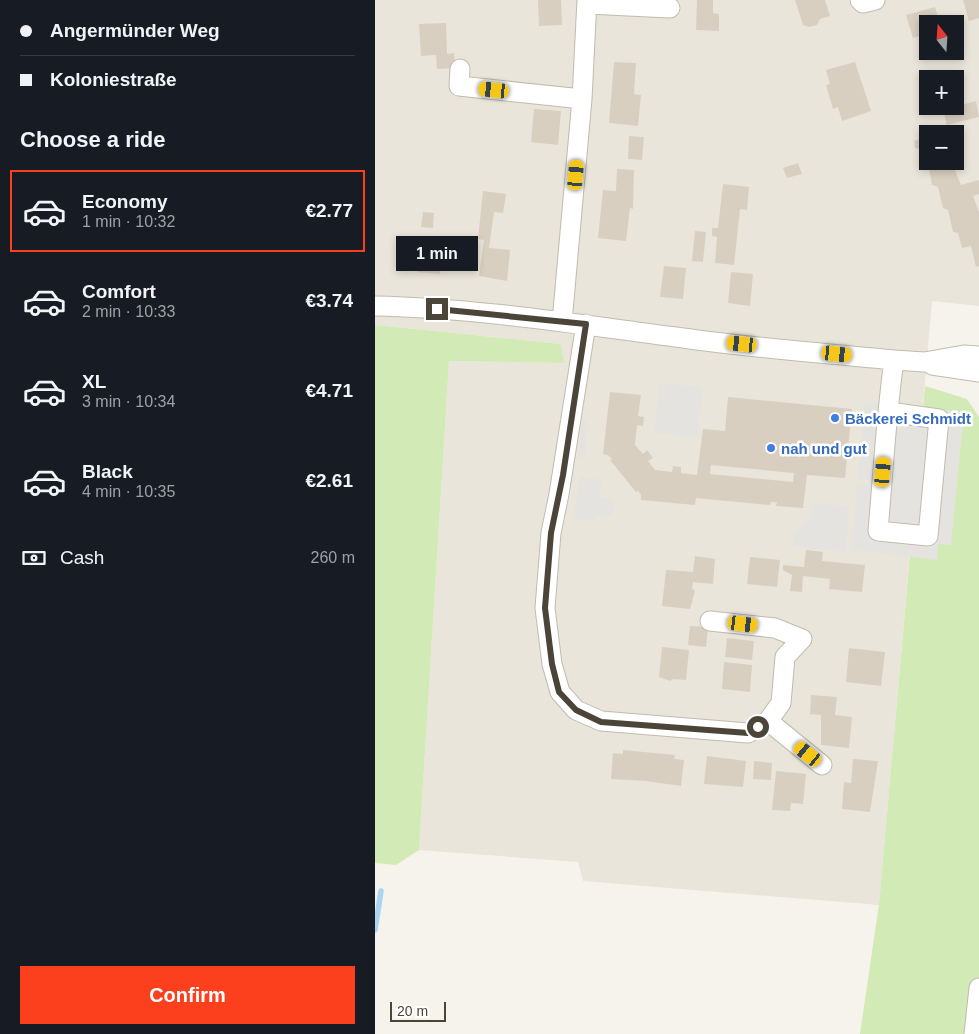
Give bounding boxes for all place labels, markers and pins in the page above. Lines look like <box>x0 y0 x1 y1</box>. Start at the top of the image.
place label: Bäckerei Schmidt <box>845 410 971 427</box>
marker: Bäckerei Schmidt <box>829 412 841 424</box>
place label: nah und gut <box>781 440 867 457</box>
marker: nah und gut <box>765 442 777 454</box>

